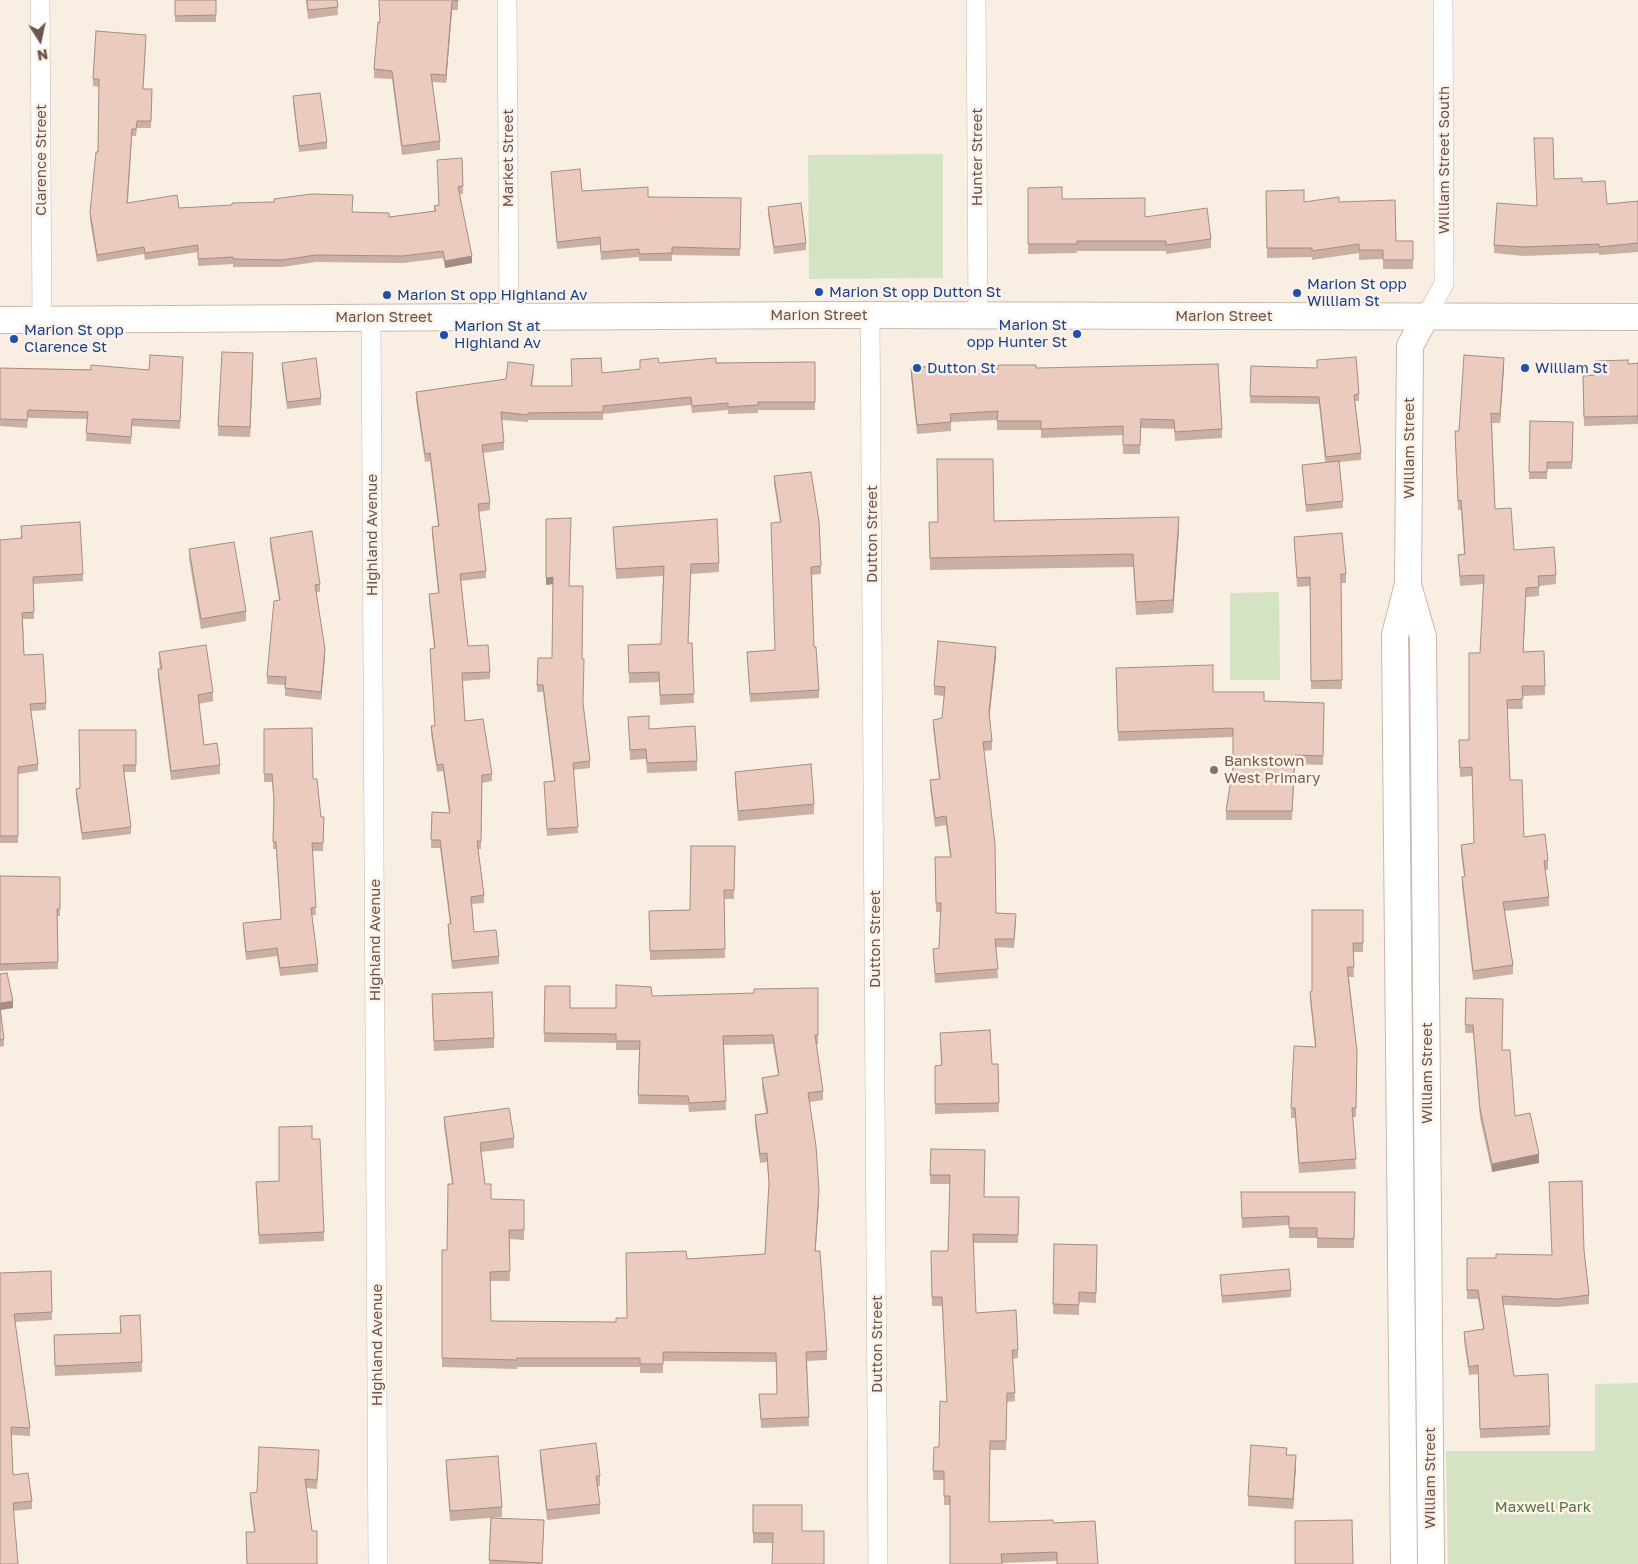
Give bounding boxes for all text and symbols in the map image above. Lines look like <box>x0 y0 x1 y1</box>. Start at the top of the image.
north arrow <box>15 15 65 65</box>
text: N <box>36 46 49 65</box>
street label: William Street South <box>1435 86 1453 234</box>
street label: Clarence Street <box>32 104 50 216</box>
street label: Hunter Street <box>968 108 986 206</box>
street label: Market Street <box>499 109 517 207</box>
place label: Marion St opp William St <box>1307 275 1407 310</box>
place label: Marion St opp Dutton St <box>829 283 1001 301</box>
place label: Marion St opp Highland Av <box>397 286 587 304</box>
marker: Marion St opp Dutton St <box>813 286 825 298</box>
marker: Marion St opp William St <box>1291 287 1303 299</box>
marker: Marion St opp Highland Av <box>381 289 393 301</box>
street label: Marion Street <box>770 306 868 324</box>
street label: Marion Street <box>1175 307 1273 325</box>
street label: Marion Street <box>335 308 433 326</box>
place label: Marion St opp Hunter St <box>967 316 1067 351</box>
place label: Marion St at Highland Av <box>454 317 541 352</box>
place label: Marion St opp Clarence St <box>24 321 124 356</box>
marker: Marion St opp Hunter St <box>1071 328 1083 340</box>
marker: Marion St at Highland Av <box>438 329 450 341</box>
marker: Marion St opp Clarence St <box>8 333 20 345</box>
place label: Dutton St <box>927 359 996 377</box>
place label: William St <box>1535 359 1608 377</box>
marker: Dutton St <box>911 362 923 374</box>
marker: William St <box>1519 362 1531 374</box>
street label: William Street <box>1400 397 1418 499</box>
street label: Highland Avenue <box>363 474 381 596</box>
street label: Dutton Street <box>863 485 881 583</box>
place label: Bankstown West Primary <box>1224 752 1320 787</box>
marker: Bankstown West Primary <box>1208 764 1220 776</box>
street label: Highland Avenue <box>366 879 384 1001</box>
street label: Dutton Street <box>866 890 884 988</box>
street label: William Street <box>1418 1022 1436 1124</box>
street label: Highland Avenue <box>368 1284 386 1406</box>
street label: Dutton Street <box>868 1295 886 1393</box>
street label: William Street <box>1421 1427 1439 1529</box>
park label: Maxwell Park <box>1495 1498 1591 1516</box>

